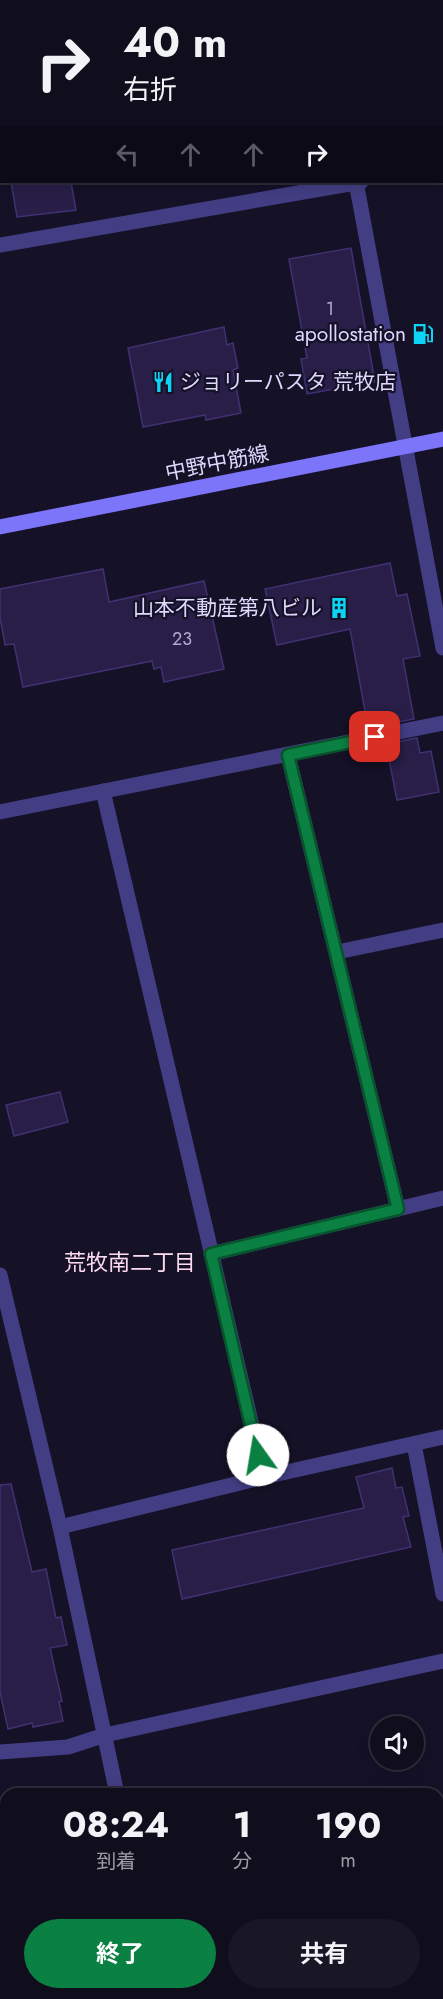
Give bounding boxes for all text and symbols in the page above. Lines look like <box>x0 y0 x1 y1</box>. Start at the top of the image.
text: 40 m <box>123 12 227 73</box>
icon: right <box>24 24 102 102</box>
text: 右折 <box>123 70 177 109</box>
icon: left <box>111 138 144 171</box>
icon: ahead <box>174 138 207 171</box>
icon: ahead <box>237 138 270 171</box>
icon: right <box>300 138 333 171</box>
house number: 1 <box>326 296 334 322</box>
place label: apollostation <box>295 319 406 349</box>
fuel station icon: apollostation <box>411 322 435 346</box>
place label: ジョリーパスタ 荒牧店 <box>180 367 396 397</box>
restaurant icon: ジョリーパスタ 荒牧店 <box>151 370 175 394</box>
street label: 中野中筋線 <box>163 438 271 488</box>
place label: 山本不動産第八ビル <box>133 593 322 623</box>
building icon: 山本不動産第八ビル <box>327 596 351 620</box>
house number: 23 <box>172 626 192 652</box>
pin <box>349 711 400 762</box>
icon: arrive <box>358 720 391 753</box>
district label: 荒牧南二丁目 <box>64 1246 196 1278</box>
position arrow <box>226 1423 290 1487</box>
map controls <box>370 1716 424 1770</box>
button: sound <box>370 1716 424 1770</box>
text: 08:24 <box>63 1798 170 1850</box>
text: 1 <box>233 1798 251 1850</box>
text: 190 <box>315 1799 381 1851</box>
text: m <box>340 1846 356 1875</box>
text: 到着 <box>96 1847 136 1876</box>
text: 分 <box>232 1847 252 1876</box>
button: 終了 <box>24 1919 216 1988</box>
button: 共有 <box>228 1919 420 1988</box>

